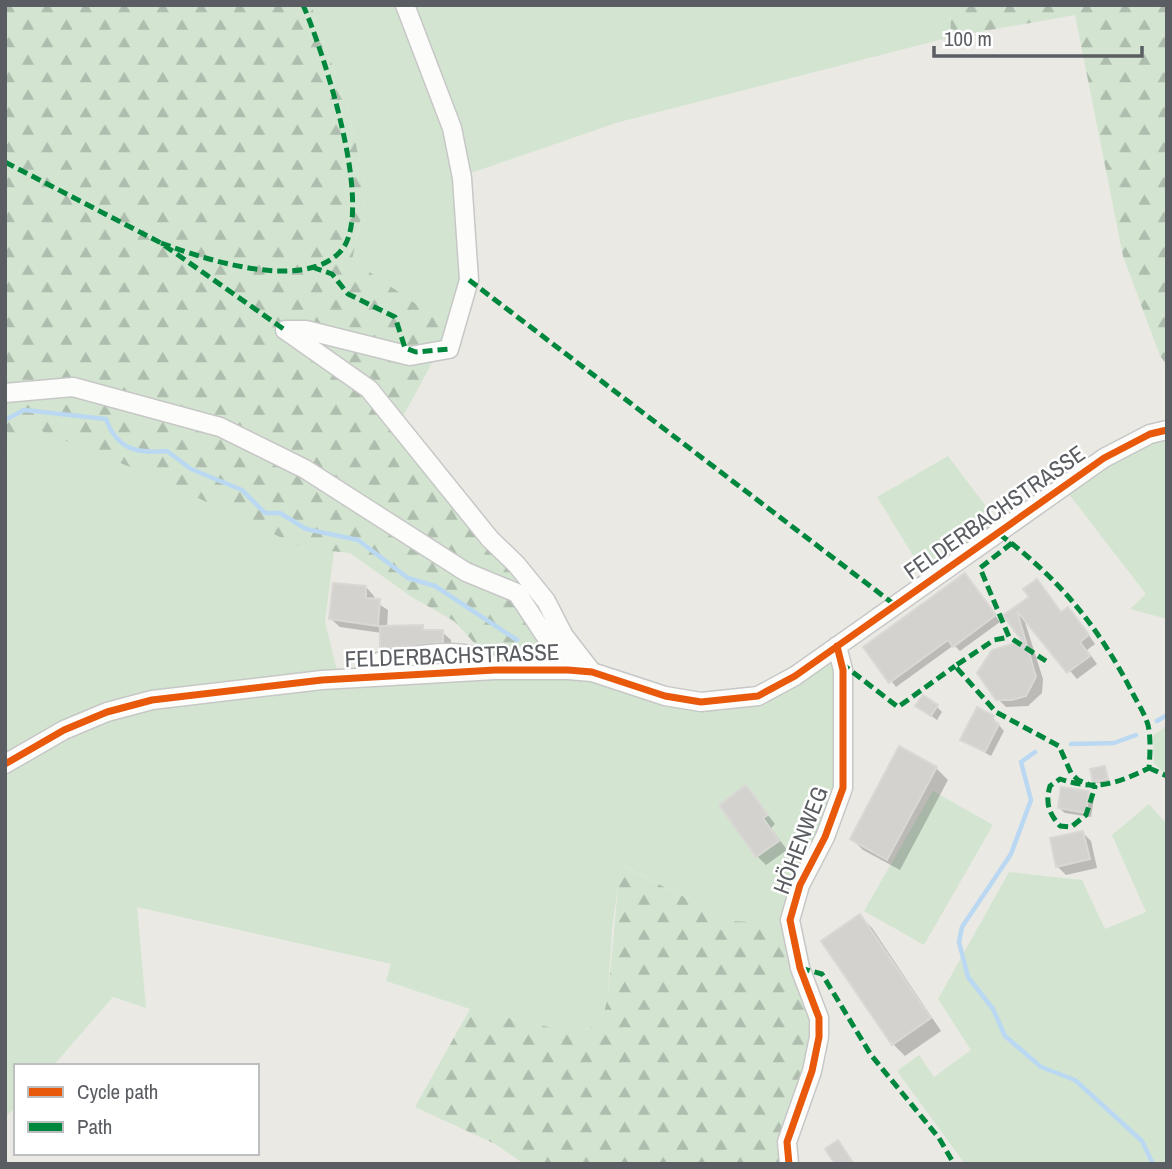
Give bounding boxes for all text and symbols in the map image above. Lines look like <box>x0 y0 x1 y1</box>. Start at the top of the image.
scale bar <box>934 14 1142 58</box>
text: 100 m <box>944 24 992 53</box>
street label: FELDERBACHSTRASSE <box>897 438 1091 586</box>
street label: FELDERBACHSTRASSE <box>344 636 560 674</box>
street label: HÖHENWEG <box>765 782 835 898</box>
legend <box>14 1064 259 1155</box>
text: Cycle path <box>77 1077 158 1106</box>
text: Path <box>77 1112 112 1141</box>

